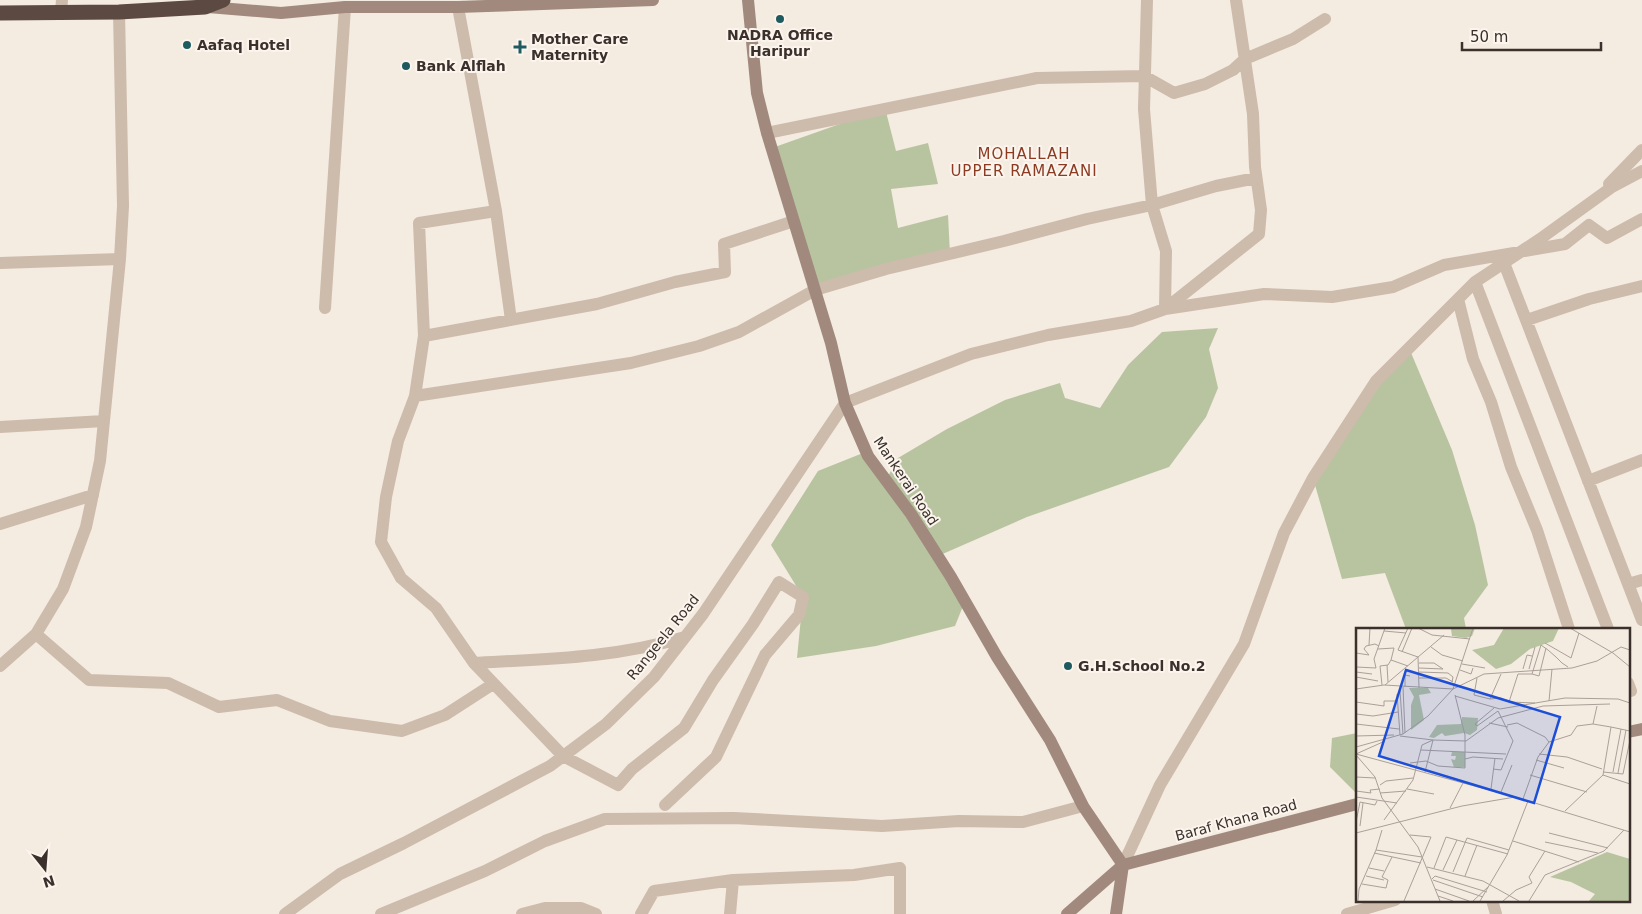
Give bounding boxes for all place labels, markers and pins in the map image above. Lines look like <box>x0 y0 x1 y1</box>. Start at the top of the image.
marker: NADRA Office Haripur <box>774 13 786 25</box>
place label: NADRA Office Haripur <box>727 27 833 59</box>
place label: Mother Care Maternity <box>531 31 629 63</box>
place label: Aafaq Hotel <box>197 37 290 53</box>
marker: Aafaq Hotel <box>181 39 193 51</box>
marker: Mother Care Maternity <box>513 40 527 54</box>
place label: Bank Alflah <box>416 58 506 74</box>
marker: Bank Alflah <box>400 60 412 72</box>
place label: G.H.School No.2 <box>1078 658 1206 674</box>
marker: G.H.School No.2 <box>1062 660 1074 672</box>

